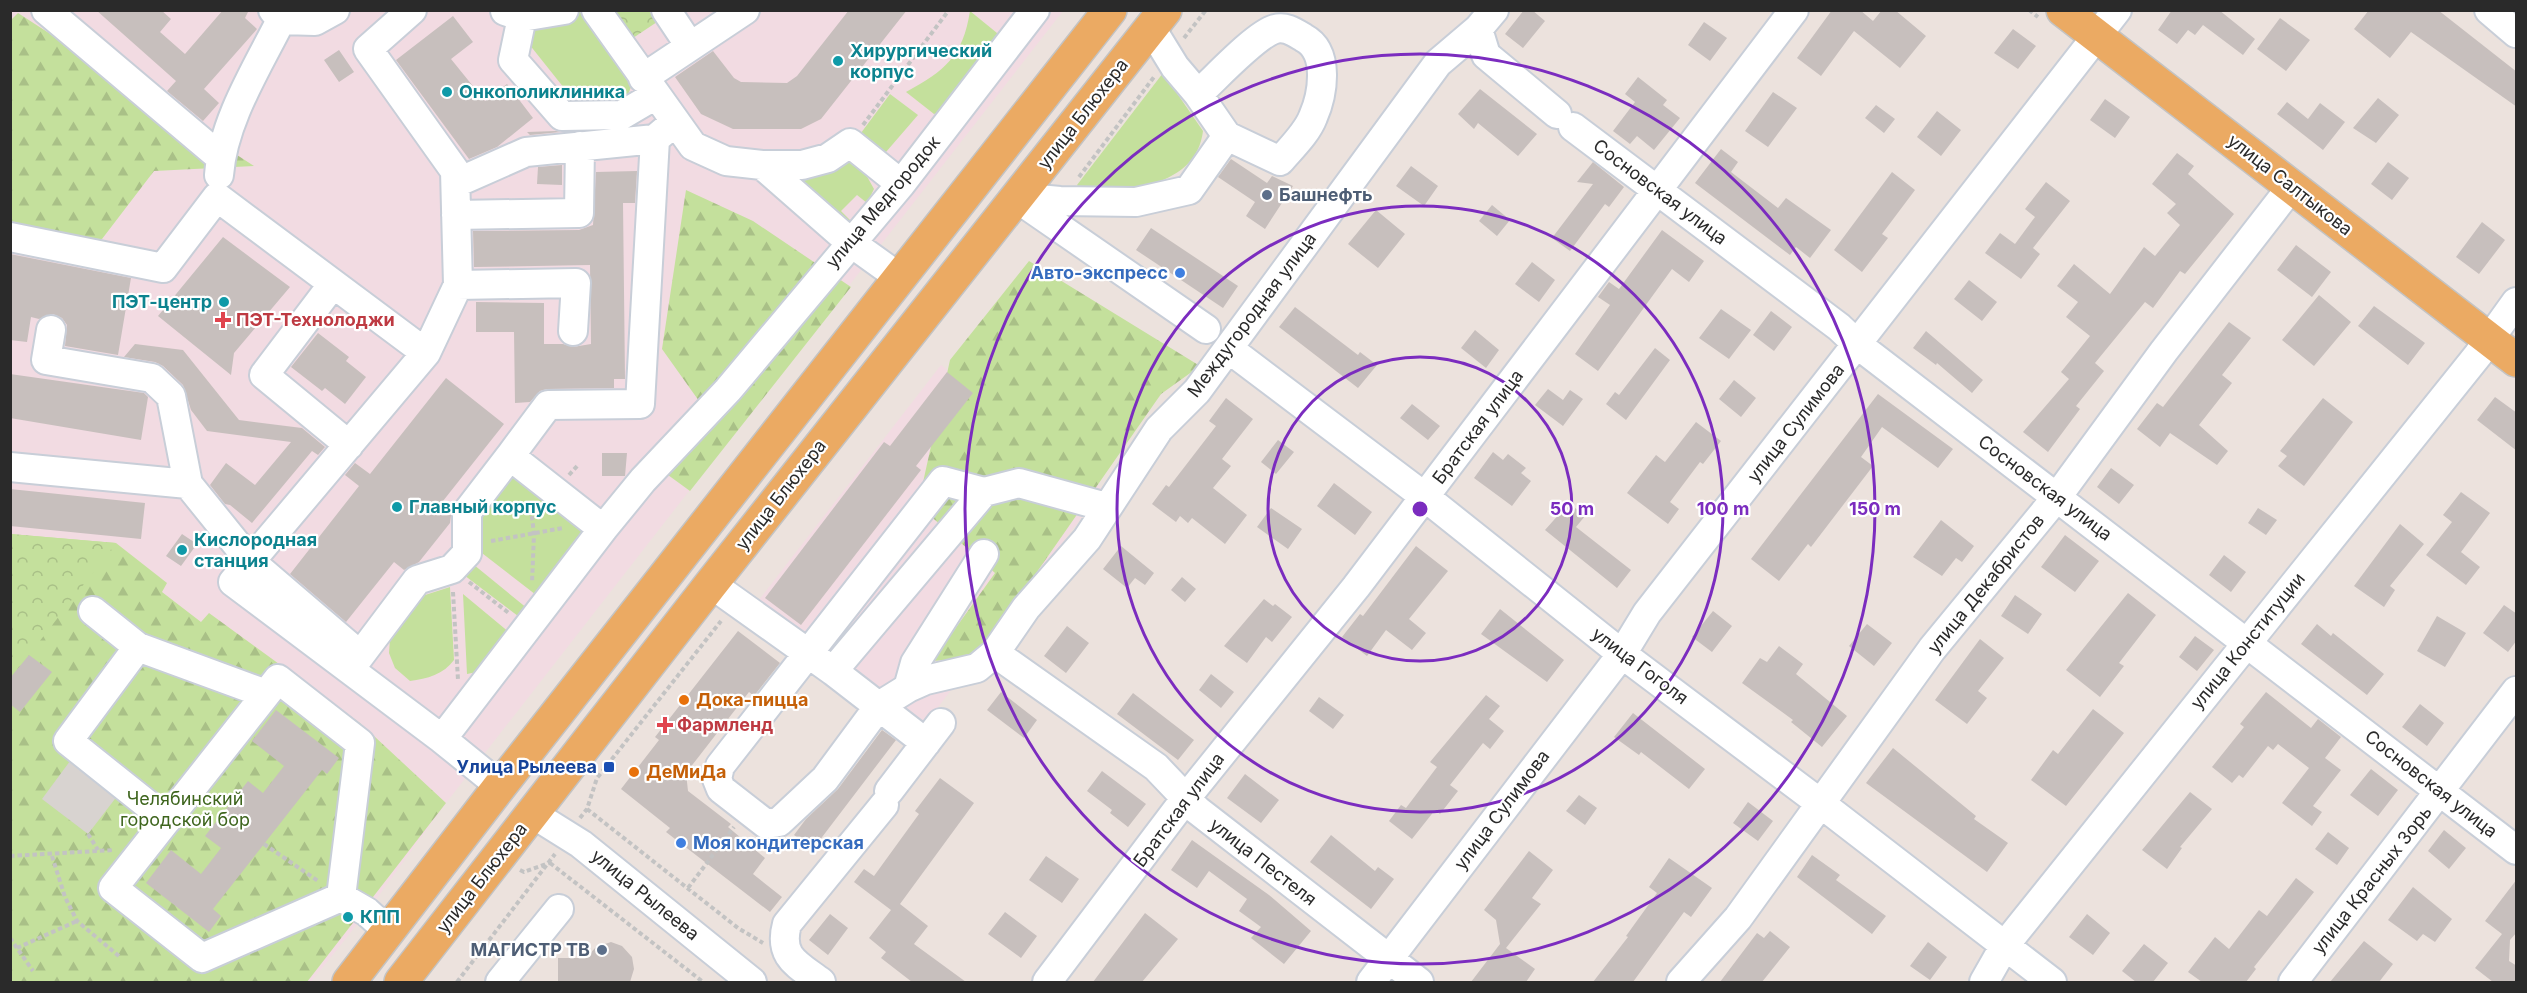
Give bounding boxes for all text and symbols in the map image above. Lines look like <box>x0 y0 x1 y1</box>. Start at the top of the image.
place label: Хирургический корпус <box>850 40 992 82</box>
marker: Хирургический корпус <box>831 54 845 68</box>
street label: улица Блюхера <box>1033 54 1132 173</box>
place label: Онкополиклиника <box>459 81 625 102</box>
marker: Онкополиклиника <box>440 85 454 99</box>
street label: улица Салтыкова <box>2224 129 2357 240</box>
street label: улица Медгородок <box>821 131 944 272</box>
street label: Сосновская улица <box>1589 134 1731 249</box>
place label: Башнефть <box>1279 184 1373 205</box>
marker: Башнефть <box>1260 188 1274 202</box>
street label: Междугородная улица <box>1183 228 1320 401</box>
place label: Авто-экспресс <box>1030 262 1168 283</box>
marker: Авто-экспресс <box>1173 266 1187 280</box>
place label: ПЭТ-центр <box>112 291 212 312</box>
marker: ПЭТ-центр <box>217 295 231 309</box>
place label: ПЭТ-Технолоджи <box>236 309 395 330</box>
marker: ПЭТ-Технолоджи <box>214 311 232 329</box>
street label: улица Сулимова <box>1743 359 1848 486</box>
street label: Братская улица <box>1428 366 1527 488</box>
street label: Сосновская улица <box>1974 430 2116 545</box>
street label: улица Блюхера <box>731 435 830 554</box>
place label: Главный корпус <box>409 496 557 517</box>
text: 50 m <box>1550 498 1594 519</box>
text: 100 m <box>1697 498 1749 519</box>
text: 150 m <box>1849 498 1901 519</box>
centre of rings <box>1410 499 1430 519</box>
marker: Главный корпус <box>390 500 404 514</box>
street label: улица Декабристов <box>1923 510 2048 658</box>
place label: Кислородная станция <box>194 529 317 571</box>
marker: Кислородная станция <box>175 543 189 557</box>
street label: улица Конституции <box>2186 568 2309 713</box>
street label: улица Гоголя <box>1588 623 1692 709</box>
place label: Дока-пицца <box>696 689 808 710</box>
marker: Дока-пицца <box>677 693 691 707</box>
place label: Фармленд <box>677 714 773 735</box>
marker: Фармленд <box>658 718 672 732</box>
street label: Сосновская улица <box>2361 725 2502 842</box>
street label: улица Сулимова <box>1450 746 1553 874</box>
street label: Братская улица <box>1129 749 1228 871</box>
place label: Улица Рылеева <box>457 756 597 777</box>
marker: Улица Рылеева <box>602 760 616 774</box>
place label: ДеМиДа <box>646 761 726 782</box>
marker: ДеМиДа <box>627 765 641 779</box>
park label: Челябинский городской бор <box>120 788 250 830</box>
street label: улица Красных Зорь <box>2307 802 2436 958</box>
street label: улица Пестеля <box>1206 814 1321 910</box>
street label: улица Блюхера <box>432 818 531 937</box>
place label: Моя кондитерская <box>693 832 864 853</box>
marker: Моя кондитерская <box>674 836 688 850</box>
street label: улица Рылеева <box>587 845 703 944</box>
place label: КПП <box>360 906 400 927</box>
marker: КПП <box>341 910 355 924</box>
place label: МАГИСТР ТВ <box>470 939 590 960</box>
marker: МАГИСТР ТВ <box>595 943 609 957</box>

